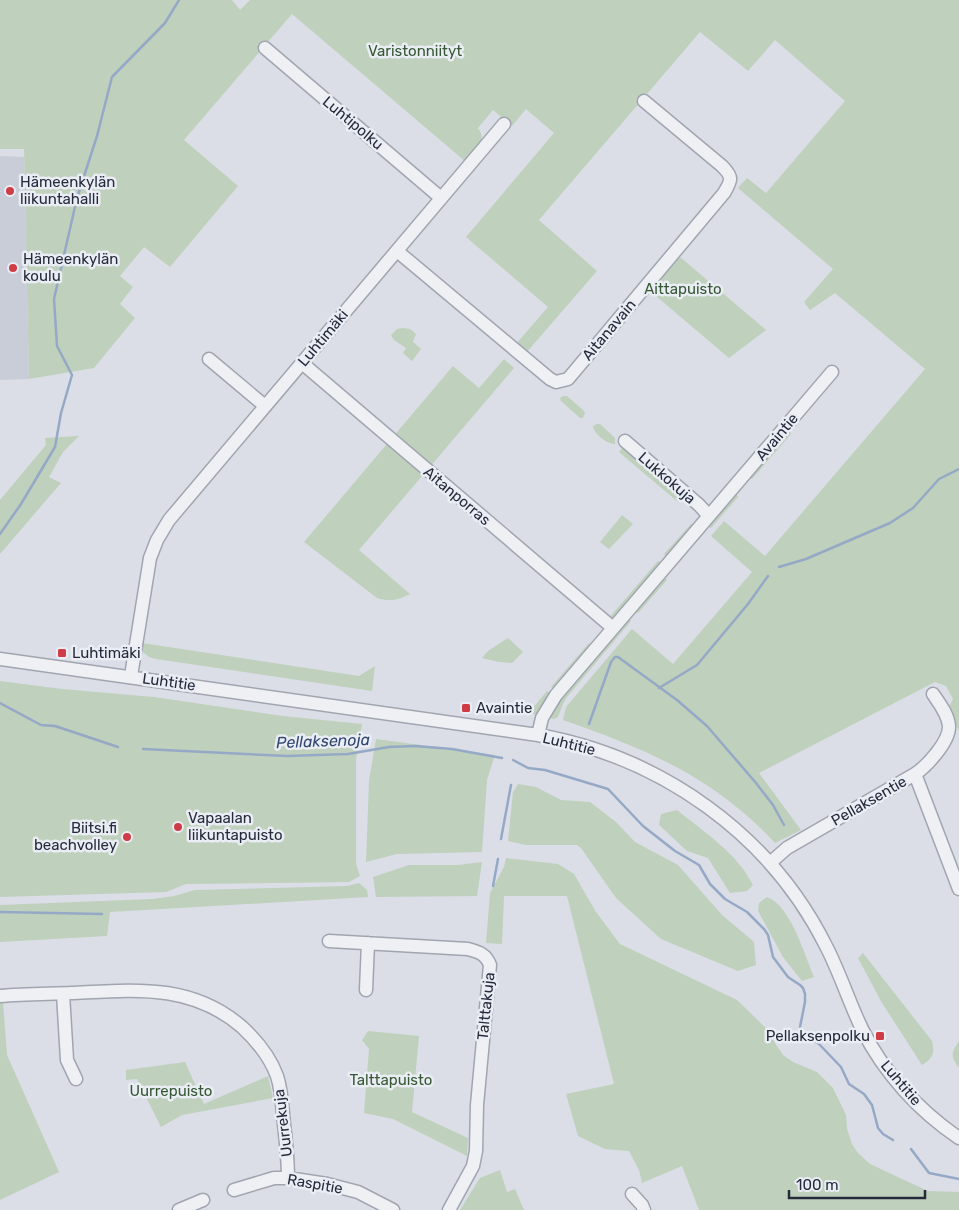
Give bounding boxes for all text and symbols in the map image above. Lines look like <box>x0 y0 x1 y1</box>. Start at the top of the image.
park label: Varistonniityt <box>368 42 462 60</box>
street label: Luhtipolku <box>319 92 387 154</box>
place label: Hämeenkylän liikuntahalli <box>20 173 115 208</box>
marker: Hämeenkylän liikuntahalli <box>4 185 16 197</box>
place label: Hämeenkylän koulu <box>23 250 118 285</box>
marker: Hämeenkylän koulu <box>7 262 19 274</box>
park label: Aittapuisto <box>644 280 722 298</box>
street label: Aitanavain <box>578 296 640 364</box>
street label: Luhtimäki <box>294 306 352 370</box>
street label: Avaintie <box>752 410 802 464</box>
street label: Lukkokuja <box>635 448 699 508</box>
street label: Aitanporras <box>420 463 494 529</box>
place label: Luhtimäki <box>72 644 141 662</box>
marker: Luhtimäki <box>56 647 68 659</box>
street label: Luhtitie <box>141 669 197 695</box>
place label: Avaintie <box>476 699 532 717</box>
marker: Avaintie <box>460 702 472 714</box>
street label: Luhtitie <box>541 729 597 759</box>
water label: Pellaksenoja <box>276 730 370 752</box>
street label: Pellaksentie <box>828 772 910 830</box>
place label: Vapaalan liikuntapuisto <box>188 809 283 844</box>
place label: Biitsi.fi beachvolley <box>34 819 117 854</box>
marker: Vapaalan liikuntapuisto <box>172 821 184 833</box>
marker: Biitsi.fi beachvolley <box>121 831 133 843</box>
street label: Talttakuja <box>473 971 499 1041</box>
place label: Pellaksenpolku <box>766 1027 870 1045</box>
marker: Pellaksenpolku <box>874 1030 886 1042</box>
street label: Luhtitie <box>877 1057 925 1109</box>
park label: Talttapuisto <box>350 1071 432 1089</box>
park label: Uurrepuisto <box>130 1082 212 1100</box>
street label: Uurrekuja <box>270 1088 296 1158</box>
scale bar <box>789 1168 925 1200</box>
street label: Raspitie <box>286 1170 344 1198</box>
text: 100 m <box>796 1176 838 1194</box>

